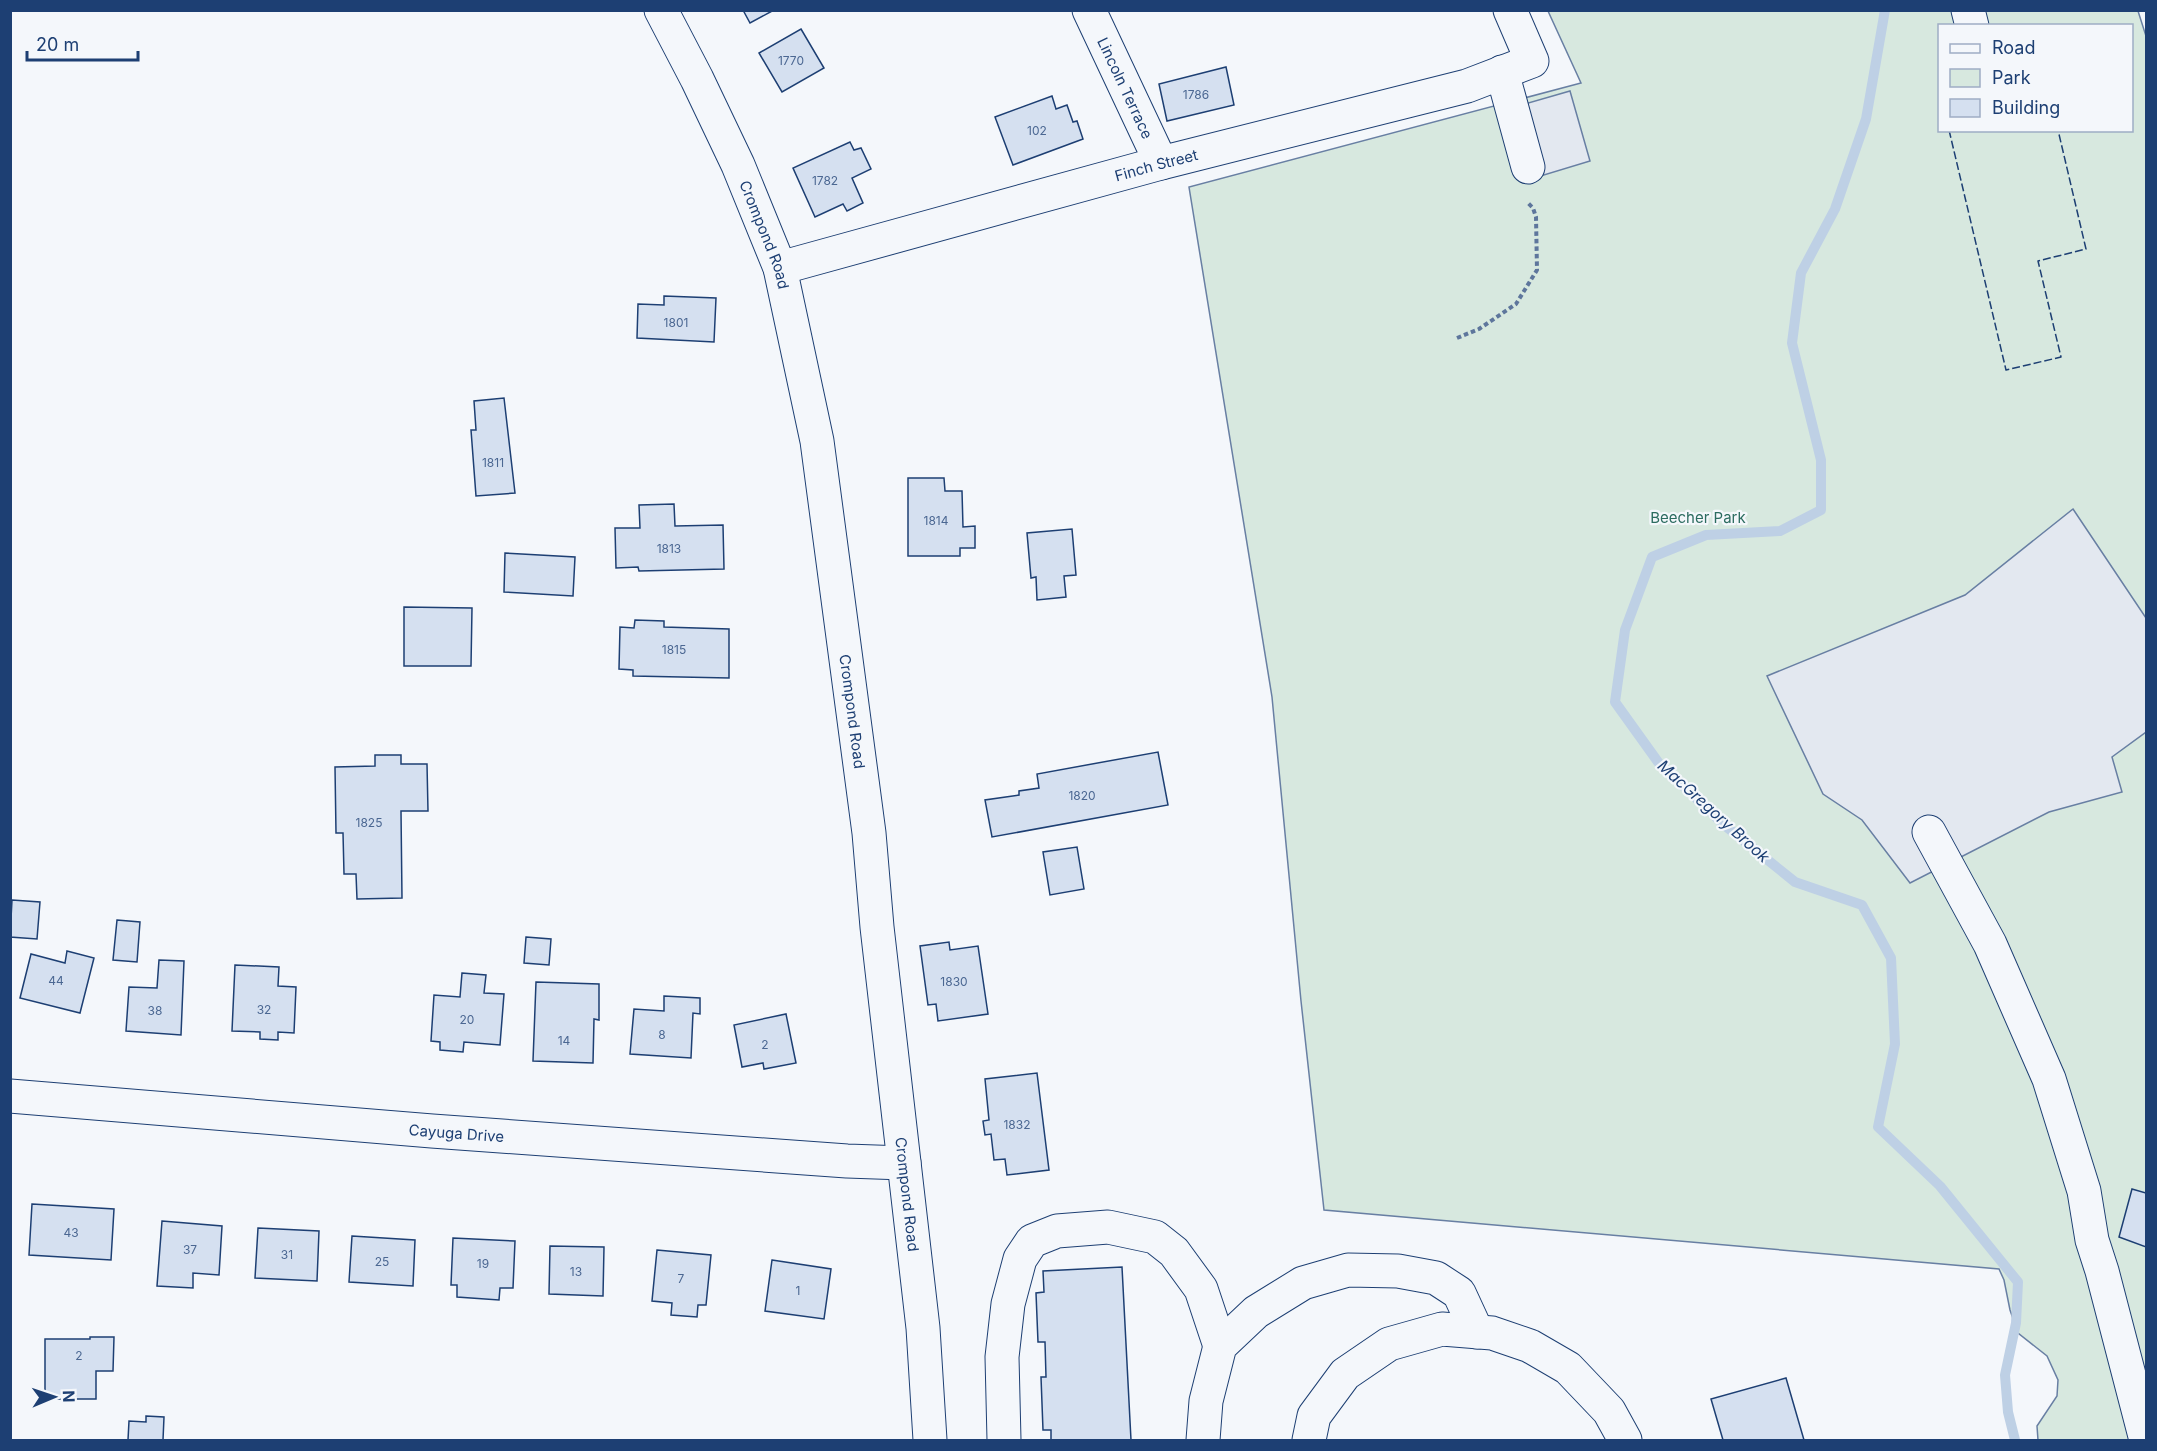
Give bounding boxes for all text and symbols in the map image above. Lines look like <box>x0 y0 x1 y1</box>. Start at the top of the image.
scale bar <box>27 24 138 62</box>
legend <box>1938 24 2133 132</box>
text: 20 m <box>36 34 79 55</box>
street label: Lincoln Terrace <box>1094 34 1158 142</box>
text: Road <box>1992 37 2035 58</box>
house number: 1770 <box>778 53 804 68</box>
text: Park <box>1992 67 2031 88</box>
house number: 1786 <box>1183 87 1209 102</box>
text: Building <box>1992 97 2060 118</box>
house number: 102 <box>1027 123 1047 138</box>
street label: Finch Street <box>1112 145 1200 185</box>
house number: 1782 <box>812 173 838 188</box>
street label: Crompond Road <box>736 177 794 291</box>
house number: 1801 <box>664 315 688 330</box>
house number: 1811 <box>482 455 504 470</box>
park label: Beecher Park <box>1650 508 1746 527</box>
house number: 1814 <box>924 513 949 528</box>
house number: 1813 <box>657 541 681 556</box>
house number: 1815 <box>662 642 686 657</box>
street label: Crompond Road <box>836 653 870 770</box>
water label: MacGregory Brook <box>1654 755 1774 867</box>
house number: 1820 <box>1068 788 1096 803</box>
house number: 1825 <box>356 815 382 830</box>
house number: 44 <box>48 973 64 988</box>
house number: 1830 <box>940 974 968 989</box>
house number: 32 <box>257 1002 271 1017</box>
house number: 38 <box>148 1003 162 1018</box>
house number: 20 <box>460 1012 474 1027</box>
house number: 8 <box>658 1027 666 1042</box>
house number: 14 <box>558 1033 571 1048</box>
house number: 2 <box>761 1037 769 1052</box>
house number: 1832 <box>1003 1117 1031 1132</box>
street label: Cayuga Drive <box>408 1120 505 1146</box>
street label: Crompond Road <box>892 1136 924 1253</box>
house number: 43 <box>63 1225 79 1240</box>
house number: 37 <box>183 1242 197 1257</box>
house number: 31 <box>281 1247 293 1262</box>
house number: 25 <box>375 1254 389 1269</box>
house number: 19 <box>477 1256 489 1271</box>
house number: 13 <box>570 1264 582 1279</box>
house number: 7 <box>678 1271 685 1286</box>
house number: 1 <box>796 1283 800 1298</box>
house number: 2 <box>75 1348 83 1363</box>
north arrow <box>24 1367 84 1427</box>
text: N <box>59 1390 79 1403</box>

